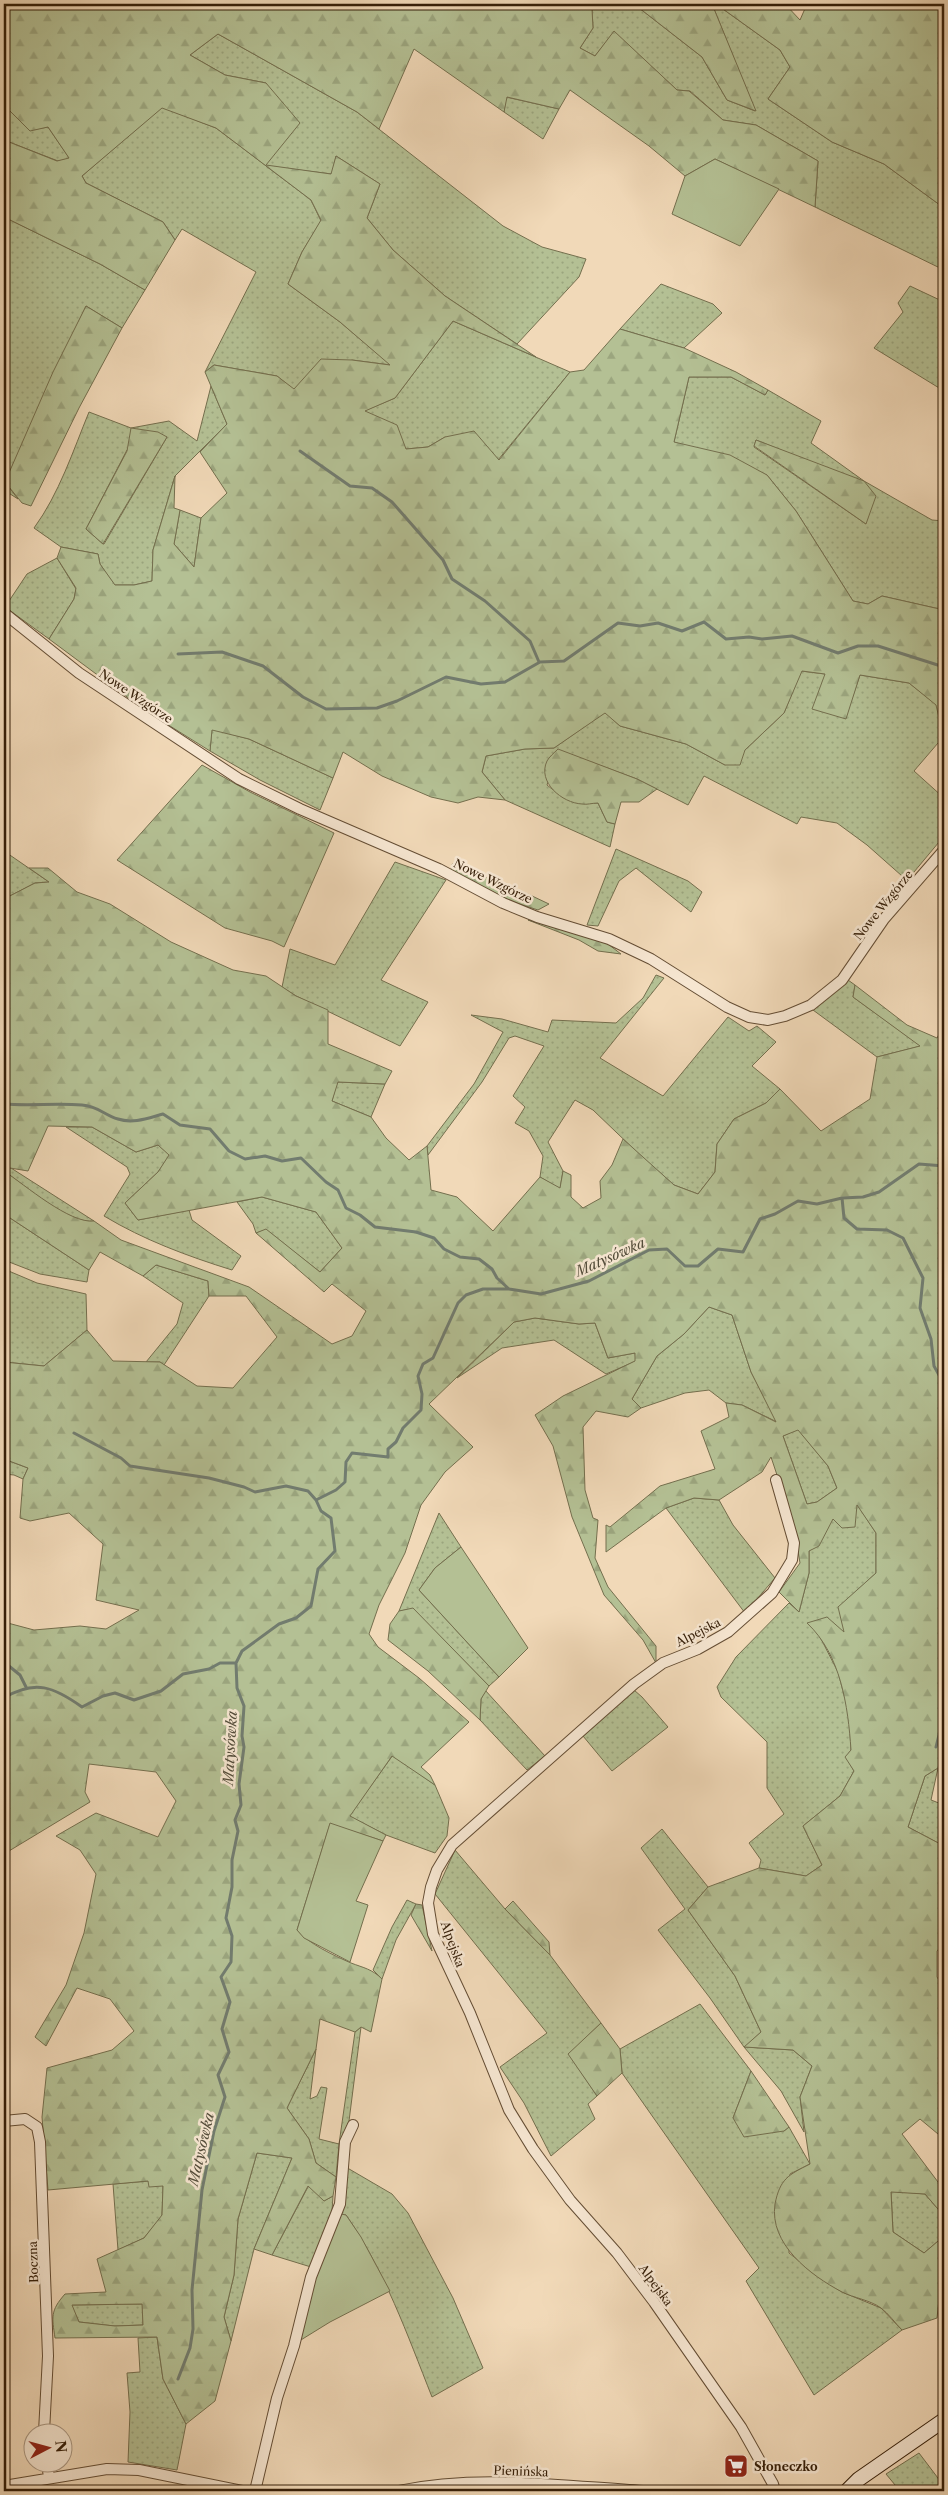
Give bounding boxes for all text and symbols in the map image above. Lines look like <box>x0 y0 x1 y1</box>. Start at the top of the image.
street label: Nowe Wzgórze <box>96 666 176 726</box>
street label: Nowe Wzgórze <box>451 855 535 907</box>
street label: Nowe Wzgórze <box>850 867 916 943</box>
water label: Matysówka <box>571 1233 648 1281</box>
street label: Alpejska <box>672 1614 723 1650</box>
water label: Matysówka <box>219 1710 241 1788</box>
street label: Alpejska <box>437 1918 469 1970</box>
water label: Matysówka <box>183 2110 218 2189</box>
street label: Boczna <box>25 2240 41 2283</box>
street label: Alpejska <box>635 2260 677 2309</box>
north arrow <box>22 2422 72 2472</box>
text: N <box>51 2440 71 2454</box>
supermarket icon: Słoneczko <box>723 2453 749 2479</box>
place label: Słoneczko <box>754 2459 818 2474</box>
street label: Pienińska <box>493 2463 549 2479</box>

